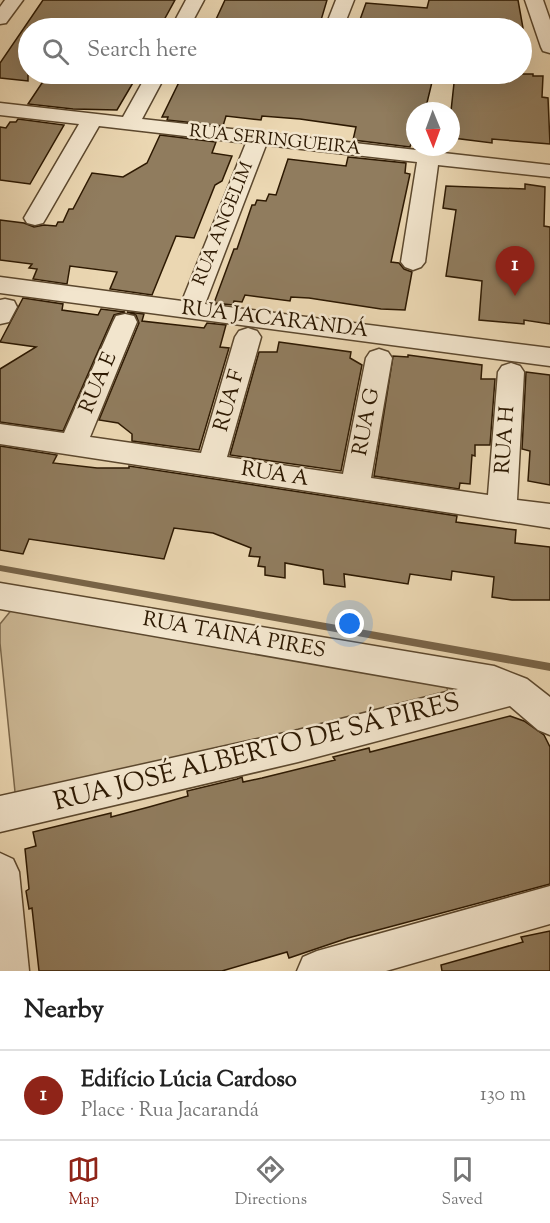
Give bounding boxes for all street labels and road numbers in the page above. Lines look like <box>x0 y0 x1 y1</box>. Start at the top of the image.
street label: RUA SERINGUEIRA <box>188 119 362 163</box>
street label: RUA ANGELIM <box>187 158 261 290</box>
street label: RUA JACARANDÁ <box>180 294 370 346</box>
street label: RUA E <box>73 347 125 418</box>
street label: RUA F <box>207 366 253 435</box>
street label: RUA G <box>346 386 388 458</box>
street label: RUA H <box>489 405 523 475</box>
street label: RUA A <box>239 455 311 495</box>
street label: RUA TAINÁ PIRES <box>140 605 328 667</box>
street label: RUA JOSÉ ALBERTO DE SÁ PIRES <box>50 685 464 821</box>

